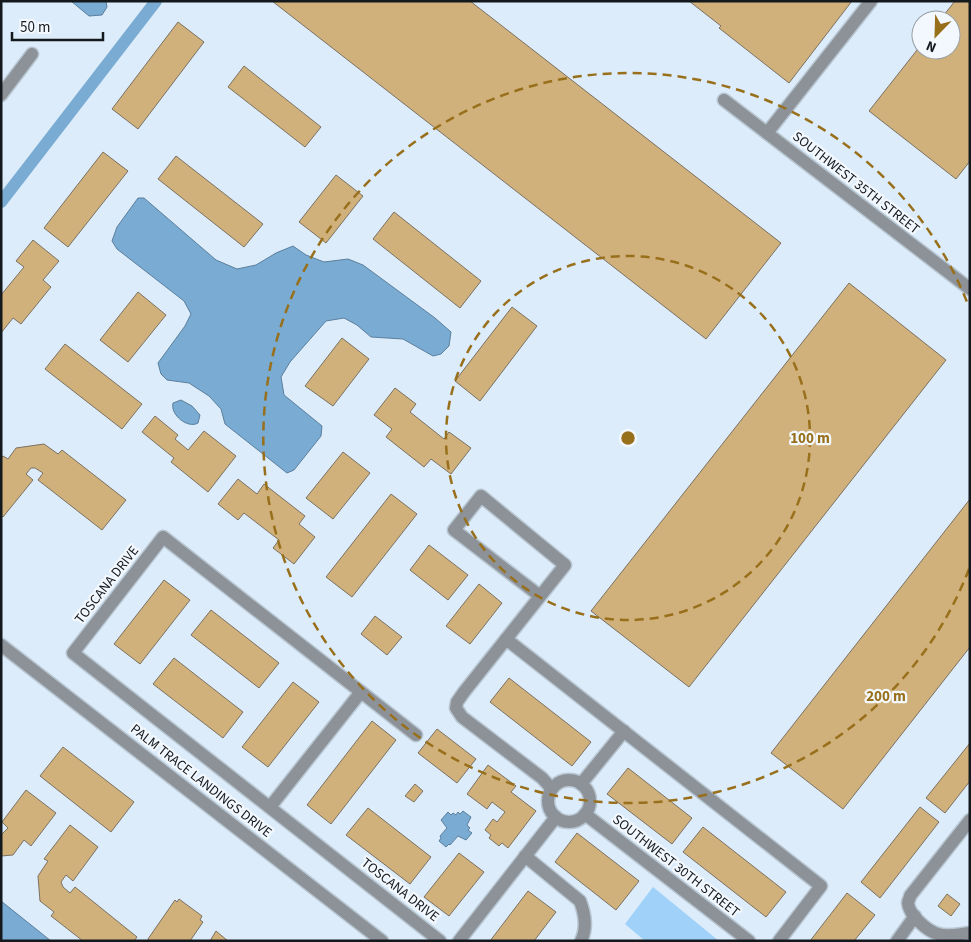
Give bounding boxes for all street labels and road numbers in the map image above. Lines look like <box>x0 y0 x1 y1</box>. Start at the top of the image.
street label: SOUTHWEST 35TH STREET <box>788 127 924 239</box>
street label: TOSCANA DRIVE <box>70 542 144 628</box>
street label: PALM TRACE LANDINGS DRIVE <box>126 719 276 843</box>
street label: SOUTHWEST 30TH STREET <box>608 810 744 922</box>
street label: TOSCANA DRIVE <box>357 853 443 927</box>

